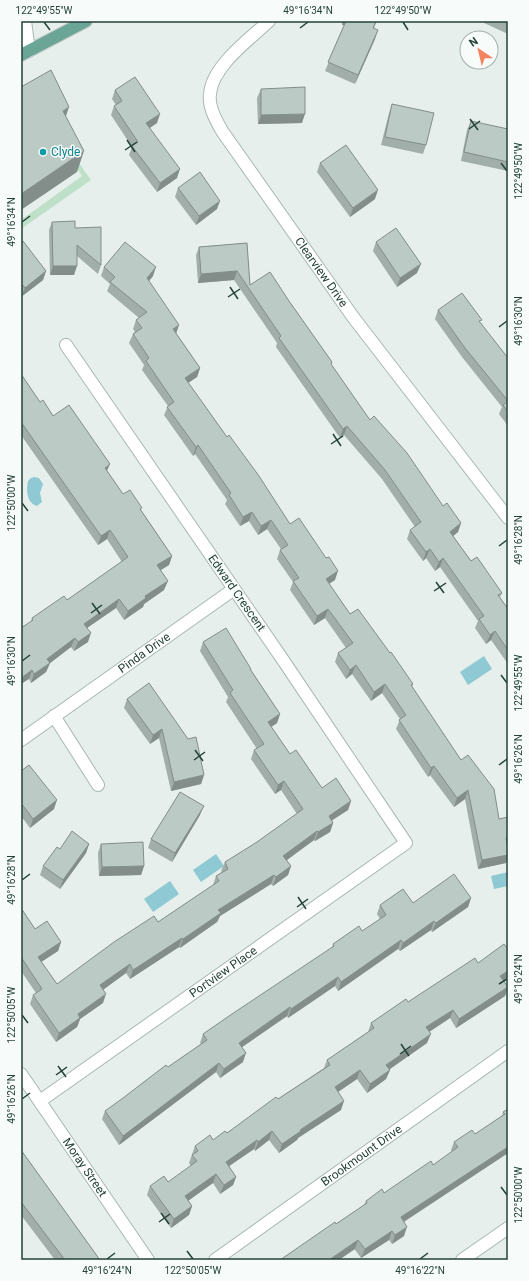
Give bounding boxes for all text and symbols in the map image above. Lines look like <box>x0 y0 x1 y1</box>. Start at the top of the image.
text: 122°49'55"W <box>16 5 73 16</box>
text: 49°16'34"N <box>283 5 333 16</box>
text: 122°49'50"W <box>375 5 432 16</box>
north arrow <box>459 30 499 70</box>
text: N <box>467 35 481 50</box>
text: 122°49'50"W <box>513 142 524 199</box>
place label: Clyde <box>51 145 80 159</box>
marker: Clyde <box>38 147 48 157</box>
text: 49°16'34"N <box>6 197 17 247</box>
street label: Clearview Drive <box>292 235 351 310</box>
text: 49°16'30"N <box>513 296 524 346</box>
text: 122°50'00"W <box>6 474 17 531</box>
text: 49°16'28"N <box>513 515 524 565</box>
street label: Edward Crescent <box>205 552 269 634</box>
street label: Pinda Drive <box>115 629 173 676</box>
text: 49°16'30"N <box>6 636 17 686</box>
text: 122°49'55"W <box>513 654 524 711</box>
text: 49°16'26"N <box>513 734 524 784</box>
text: 49°16'28"N <box>6 855 17 905</box>
street label: Portview Place <box>187 943 260 1001</box>
text: 49°16'24"N <box>513 954 524 1004</box>
text: 122°50'05"W <box>6 986 17 1043</box>
text: 49°16'26"N <box>6 1074 17 1124</box>
street label: Brookmount Drive <box>318 1122 405 1189</box>
street label: Moray Street <box>60 1135 110 1199</box>
text: 122°50'00"W <box>513 1166 524 1223</box>
text: 49°16'24"N <box>82 1265 132 1276</box>
text: 122°50'05"W <box>165 1265 222 1276</box>
text: 49°16'22"N <box>395 1265 445 1276</box>

